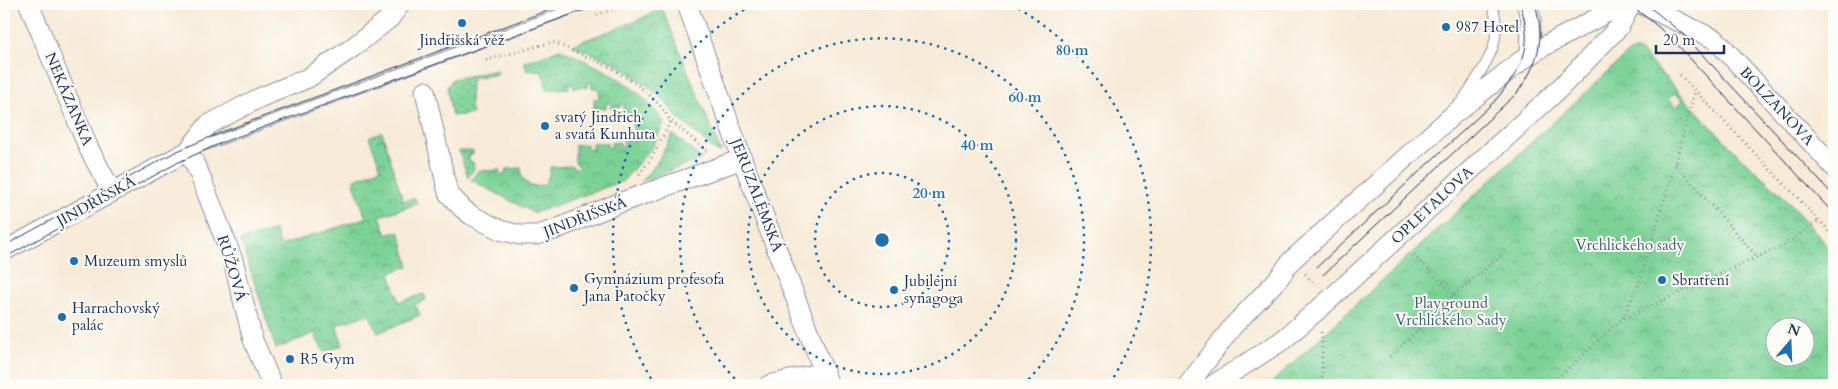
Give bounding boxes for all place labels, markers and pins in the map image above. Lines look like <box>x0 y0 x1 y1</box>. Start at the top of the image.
marker: Jindřišská věž <box>456 17 468 29</box>
place label: 987 Hotel <box>1456 17 1519 37</box>
marker: 987 Hotel <box>1440 21 1452 33</box>
place label: Jindřišská věž <box>417 30 505 50</box>
place label: svatý Jindřich a svatá Kunhuta <box>555 107 656 144</box>
marker: svatý Jindřich a svatá Kunhuta <box>539 120 551 132</box>
centre of rings <box>873 231 891 249</box>
place label: Muzeum smyslů <box>84 251 188 271</box>
marker: Muzeum smyslů <box>68 255 80 267</box>
place label: Gymnázium profesofa Jana Patočky <box>582 269 725 306</box>
place label: Sbratření <box>1672 270 1729 290</box>
place label: Jubilejní synagoga <box>902 271 964 308</box>
marker: Sbratření <box>1656 274 1668 286</box>
marker: Gymnázium profesofa Jana Patočky <box>568 282 580 294</box>
marker: Jubilejní synagoga <box>888 284 900 296</box>
place label: Harrachovský palác <box>72 298 160 335</box>
marker: Harrachovský palác <box>56 311 68 323</box>
place label: R5 Gym <box>300 349 355 369</box>
marker: R5 Gym <box>284 353 296 365</box>

